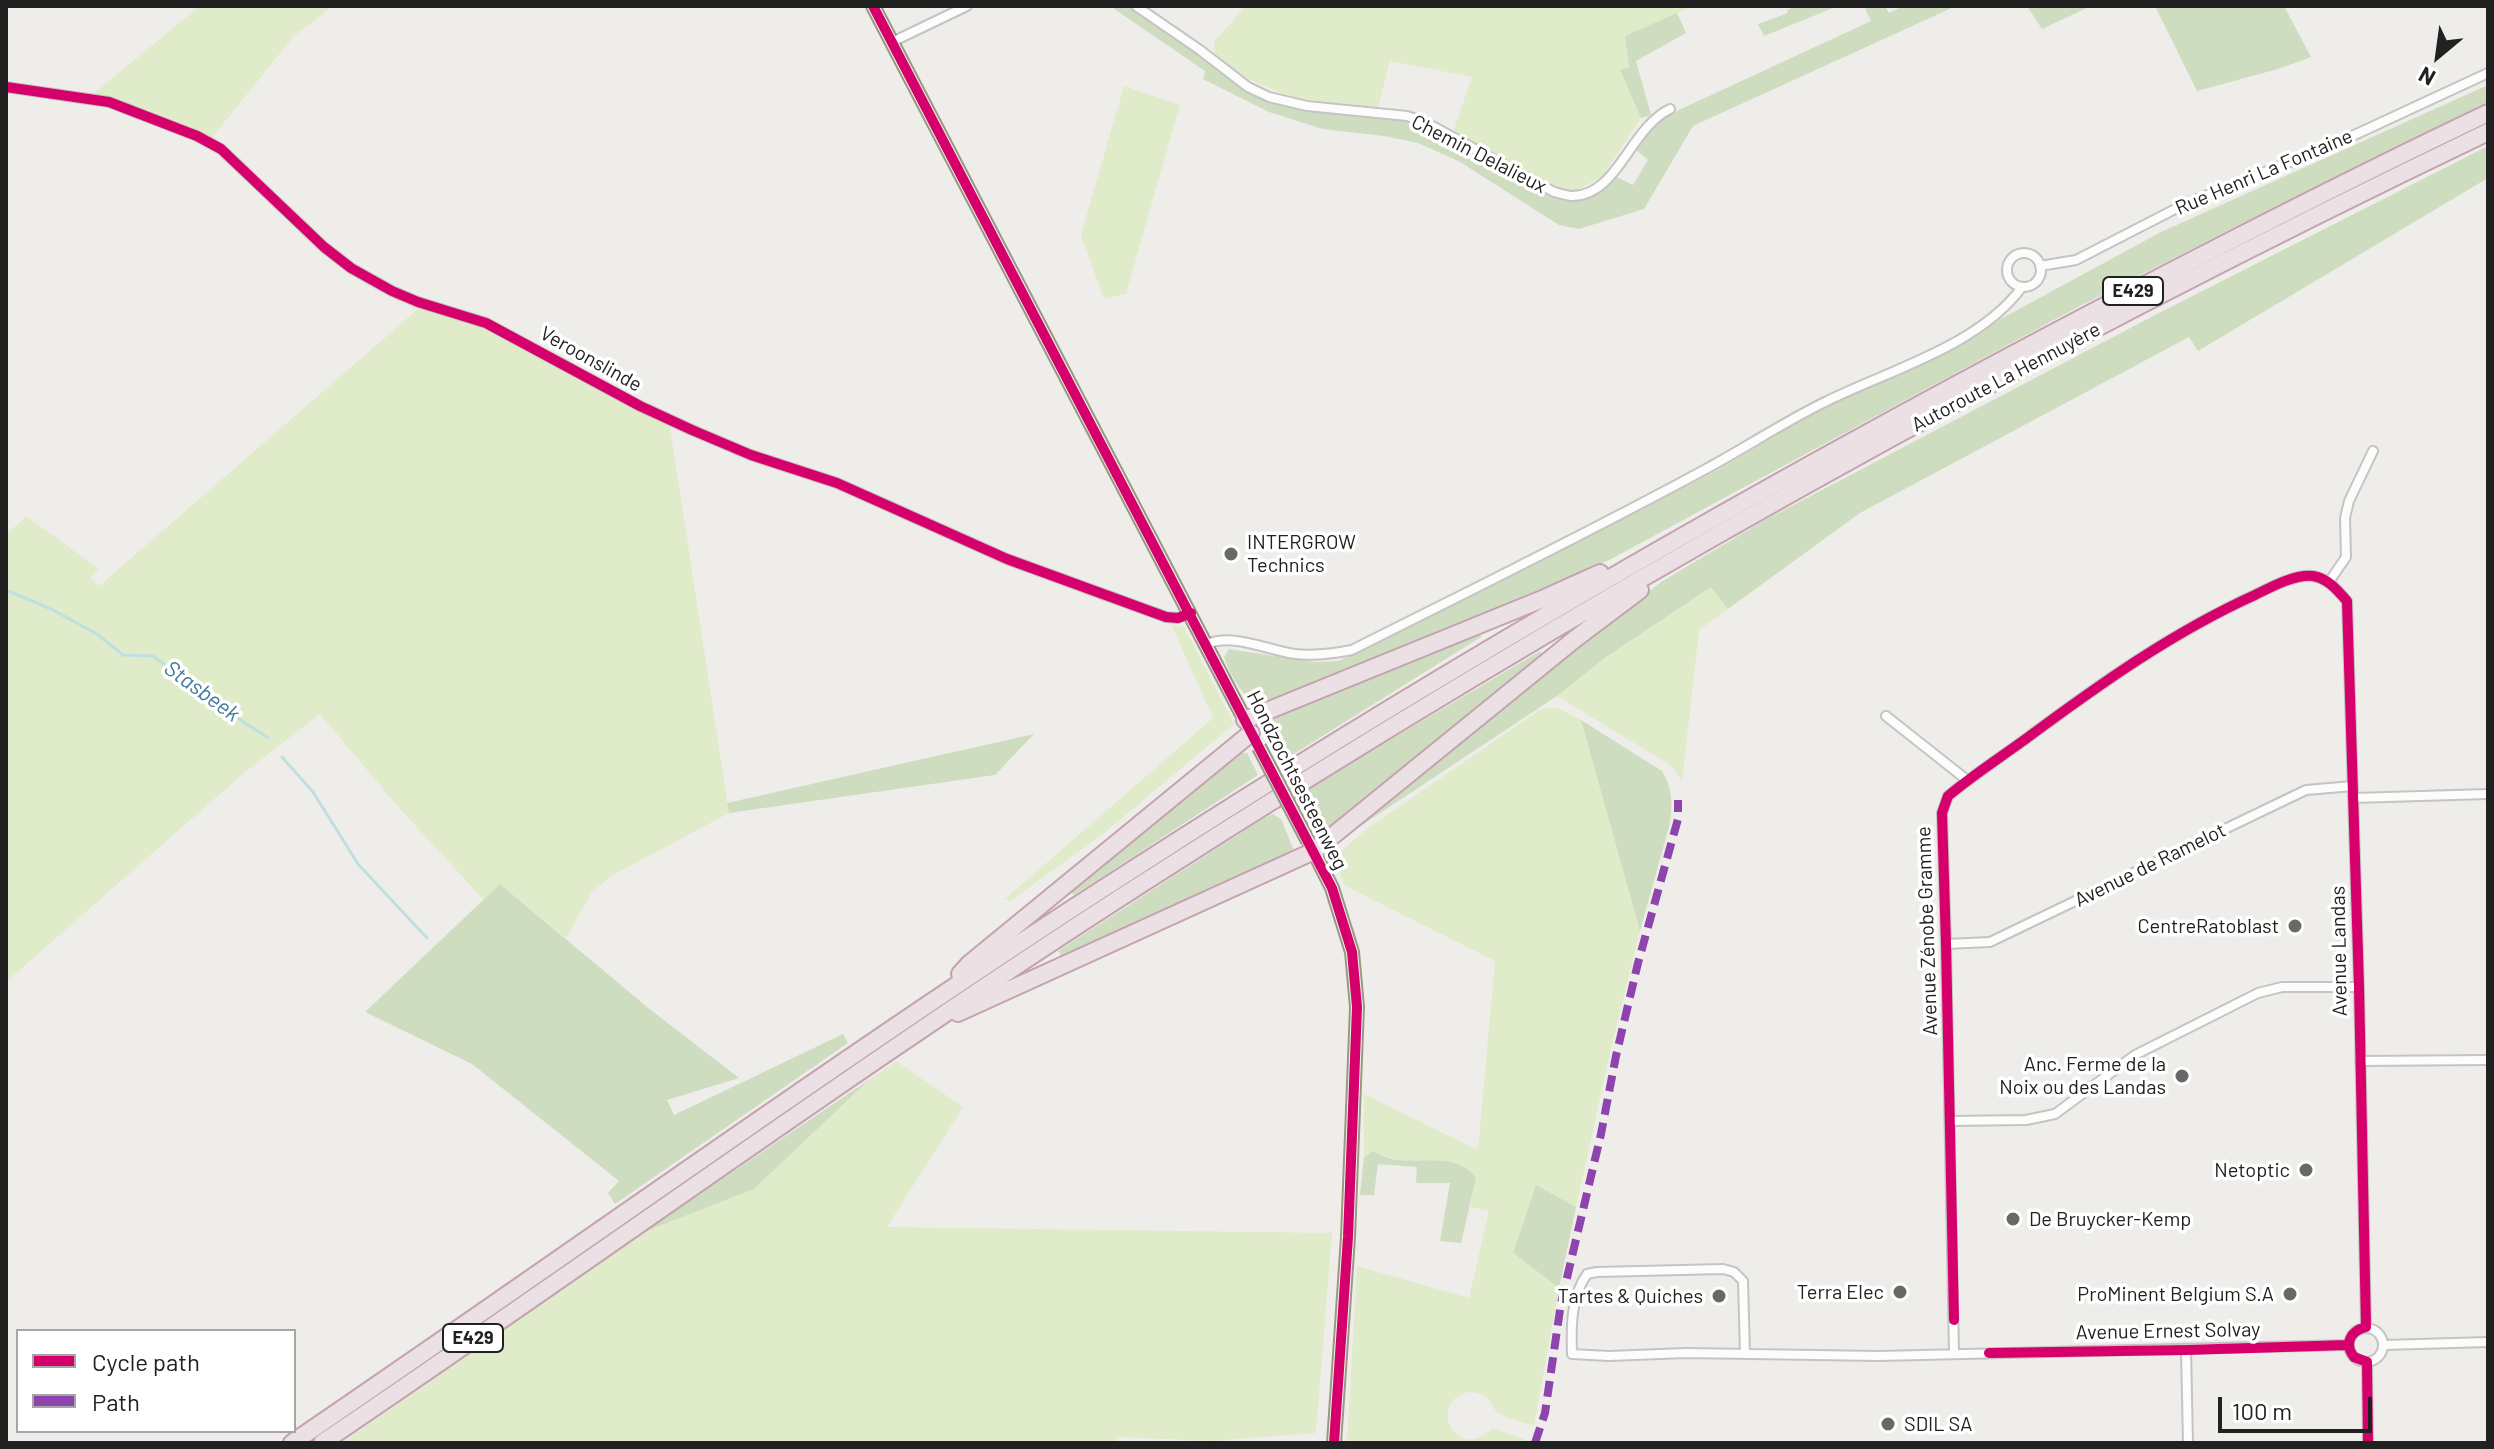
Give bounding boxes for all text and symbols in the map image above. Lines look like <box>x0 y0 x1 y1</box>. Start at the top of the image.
north arrow <box>2398 16 2478 96</box>
text: N <box>2414 62 2439 92</box>
street label: Chemin Delalieux <box>1407 110 1551 198</box>
street label: Rue Henri La Fontaine <box>2172 124 2356 220</box>
road number: E429 <box>2103 277 2163 305</box>
street label: Autoroute La Hennuyère <box>1908 317 2104 437</box>
street label: Veroonslinde <box>536 321 646 397</box>
place label: INTERGROW Technics <box>1247 530 1356 577</box>
marker: INTERGROW Technics <box>1222 545 1240 563</box>
water label: Stasbeek <box>159 655 245 727</box>
street label: Hondzochtsesteenweg <box>1241 686 1353 874</box>
street label: Avenue de Ramelot <box>2070 818 2230 912</box>
street label: Avenue Zénobe Gramme <box>1911 826 1943 1036</box>
street label: Avenue Landas <box>2326 886 2352 1016</box>
place label: CentreRatoblast <box>2137 914 2279 938</box>
marker: CentreRatoblast <box>2286 917 2304 935</box>
place label: Anc. Ferme de la Noix ou des Landas <box>1999 1052 2166 1099</box>
marker: Anc. Ferme de la Noix ou des Landas <box>2173 1067 2191 1085</box>
place label: Netoptic <box>2214 1158 2290 1182</box>
marker: Netoptic <box>2297 1161 2315 1179</box>
place label: De Bruycker-Kemp <box>2029 1207 2191 1231</box>
marker: De Bruycker-Kemp <box>2004 1210 2022 1228</box>
place label: Terra Elec <box>1797 1280 1884 1304</box>
place label: ProMinent Belgium S.A <box>2077 1282 2274 1306</box>
marker: Terra Elec <box>1891 1283 1909 1301</box>
place label: Tartes & Quiches <box>1557 1284 1703 1308</box>
marker: ProMinent Belgium S.A <box>2281 1285 2299 1303</box>
marker: Tartes & Quiches <box>1710 1287 1728 1305</box>
street label: Avenue Ernest Solvay <box>2075 1317 2261 1345</box>
road number: E429 <box>443 1324 503 1352</box>
legend <box>16 1329 296 1433</box>
text: Cycle path <box>92 1347 200 1376</box>
scale bar <box>2222 1381 2376 1431</box>
text: Path <box>92 1387 140 1416</box>
text: 100 m <box>2232 1396 2292 1425</box>
place label: SDIL SA <box>1904 1412 1972 1436</box>
marker: SDIL SA <box>1879 1415 1897 1433</box>

